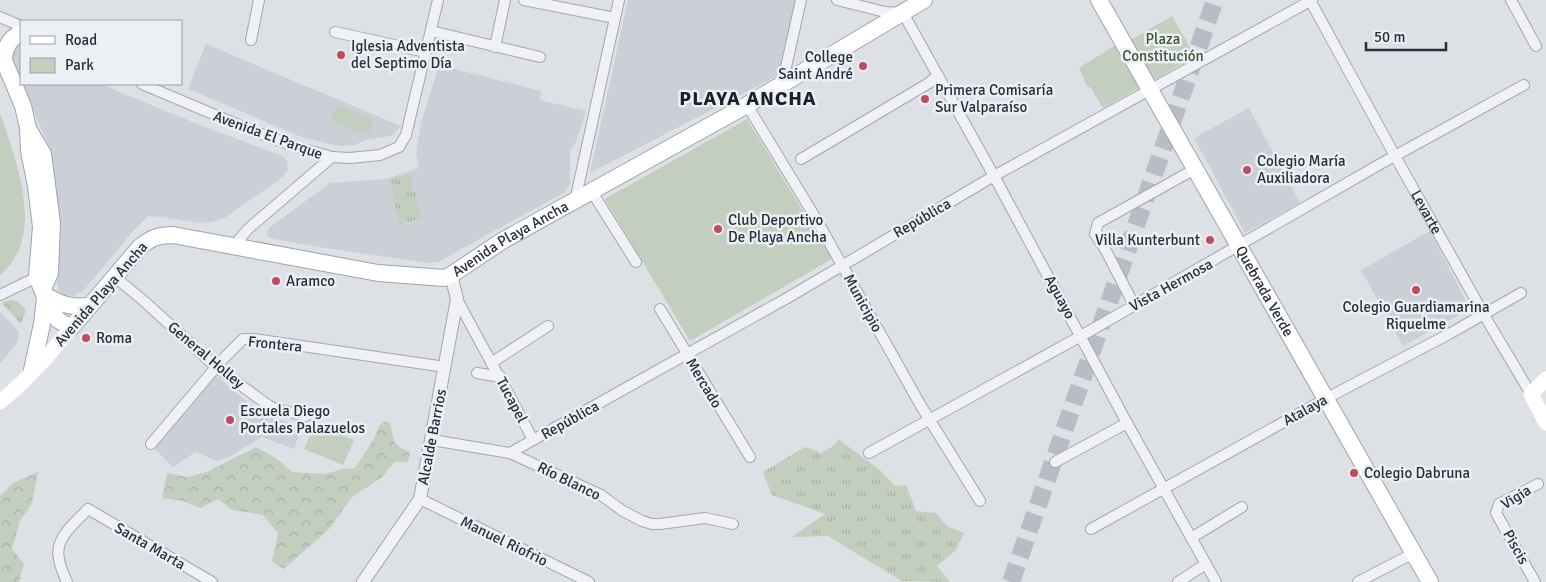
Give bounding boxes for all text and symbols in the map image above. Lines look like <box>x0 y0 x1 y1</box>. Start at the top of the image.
legend <box>20 20 182 85</box>
scale bar <box>1366 20 1446 52</box>
text: 50 m <box>1374 28 1405 46</box>
park label: Plaza Constitución <box>1122 30 1204 65</box>
text: Road <box>65 31 97 49</box>
place label: Iglesia Adventista del Septimo Día <box>351 37 465 72</box>
place label: College Saint André <box>778 48 853 83</box>
marker: Iglesia Adventista del Septimo Día <box>335 49 347 61</box>
text: Park <box>65 56 94 74</box>
marker: College Saint André <box>857 60 869 72</box>
place label: Primera Comisaría Sur Valparaíso <box>935 81 1053 116</box>
district label: PLAYA ANCHA <box>679 86 817 111</box>
marker: Primera Comisaría Sur Valparaíso <box>919 93 931 105</box>
street label: Avenida El Parque <box>211 107 325 163</box>
place label: Colegio María Auxiliadora <box>1257 152 1346 187</box>
marker: Colegio María Auxiliadora <box>1241 164 1253 176</box>
street label: Levarte <box>1407 187 1446 237</box>
street label: República <box>890 194 954 242</box>
street label: Avenida Playa Ancha <box>449 197 572 281</box>
place label: Club Deportivo De Playa Ancha <box>728 211 827 246</box>
marker: Club Deportivo De Playa Ancha <box>712 223 724 235</box>
place label: Villa Kunterbunt <box>1095 231 1200 249</box>
marker: Villa Kunterbunt <box>1204 234 1216 246</box>
street label: Avenida Playa Ancha <box>51 238 151 350</box>
street label: Quebrada Verde <box>1232 243 1298 340</box>
street label: Vista Hermosa <box>1126 255 1216 315</box>
street label: Municipio <box>840 271 886 335</box>
place label: Aramco <box>286 272 335 290</box>
street label: Aguayo <box>1041 272 1079 322</box>
marker: Aramco <box>270 275 282 287</box>
marker: Colegio Guardiamarina Riquelme <box>1410 284 1422 296</box>
place label: Colegio Guardiamarina Riquelme <box>1342 298 1490 333</box>
street label: General Holley <box>164 318 248 392</box>
place label: Roma <box>96 329 132 347</box>
marker: Roma <box>80 332 92 344</box>
street label: Frontera <box>247 332 303 356</box>
street label: Mercado <box>682 355 726 411</box>
street label: Tucapel <box>493 374 531 426</box>
street label: Alcalde Barrios <box>414 387 450 487</box>
street label: Atalaya <box>1280 390 1330 430</box>
street label: República <box>538 397 602 443</box>
place label: Escuela Diego Portales Palazuelos <box>240 402 365 437</box>
marker: Escuela Diego Portales Palazuelos <box>224 414 236 426</box>
street label: Río Blanco <box>534 458 604 504</box>
place label: Colegio Dabruna <box>1364 464 1470 482</box>
marker: Colegio Dabruna <box>1348 467 1360 479</box>
street label: Vigia <box>1498 481 1534 513</box>
street label: Manuel Riofrio <box>457 512 551 570</box>
street label: Santa Marta <box>111 519 189 573</box>
street label: Piscis <box>1499 526 1533 568</box>

